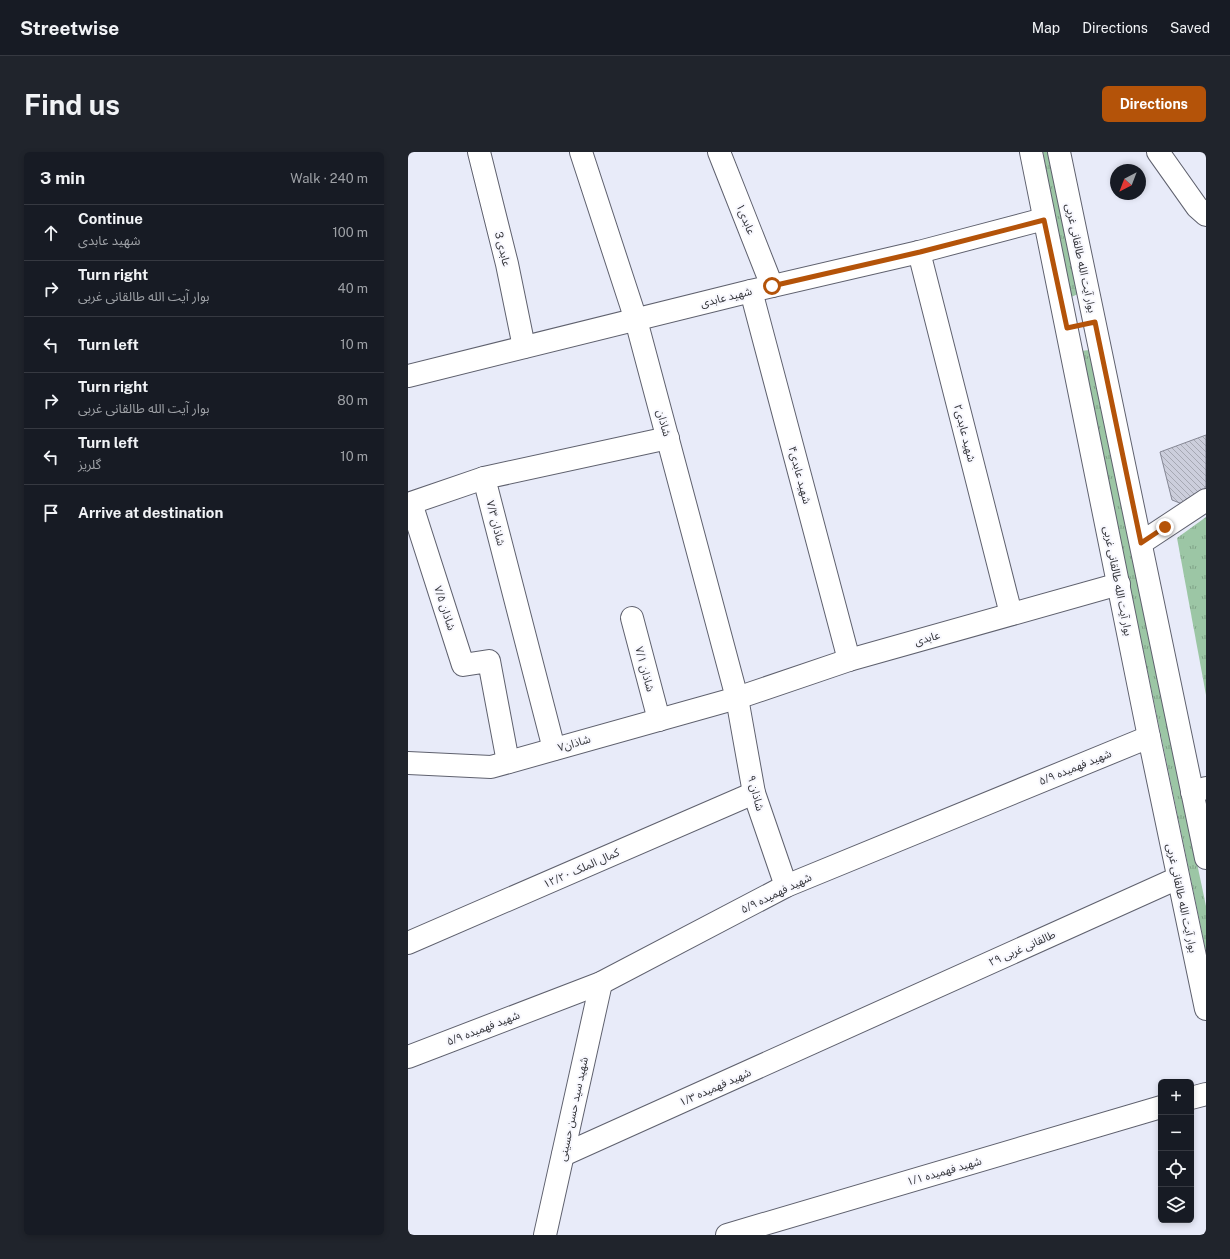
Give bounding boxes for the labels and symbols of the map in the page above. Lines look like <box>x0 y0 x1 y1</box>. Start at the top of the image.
north arrow <box>1110 164 1146 200</box>
street label: عابدی۱ <box>733 202 758 237</box>
street label: بوار آیت الله طالقانی غربی <box>1063 202 1098 314</box>
street label: عابدی 3 <box>492 230 513 268</box>
route start <box>763 277 781 295</box>
street label: شهید عابدی <box>699 285 754 310</box>
street label: شهید عابدی۲ <box>951 403 978 464</box>
street label: شاذان <box>654 408 673 438</box>
street label: شهید عابدی۴ <box>786 445 814 506</box>
street label: شاذان ۷/۳ <box>484 499 508 548</box>
route end <box>1156 518 1174 536</box>
street label: بوار آیت الله طالقانی غربی <box>1100 525 1135 637</box>
street label: شاذان ۷/۵ <box>431 584 458 633</box>
street label: عابدی <box>913 629 942 648</box>
street label: شاذان ۷/۱ <box>632 645 657 694</box>
street label: شاذان۷ <box>556 733 592 754</box>
street label: شهید فهمیده ۵/۹ <box>1037 747 1114 788</box>
street label: شاذان ۹ <box>745 774 767 813</box>
street label: بوار آیت الله طالقانی غربی <box>1164 842 1199 954</box>
street label: کمال الملک ۱۲/۲۰ <box>541 846 621 890</box>
street label: شهید فهمیده ۵/۹ <box>739 871 814 916</box>
street label: طالقانی غربی ۲۹ <box>987 928 1058 969</box>
street label: شهید فهمیده ۵/۹ <box>445 1008 522 1048</box>
street label: شهید سید حسن حسینی <box>556 1055 591 1163</box>
street label: شهید فهمیده ۱/۳ <box>677 1066 753 1109</box>
street label: شهید فهمیده ۱/۱ <box>905 1154 983 1188</box>

